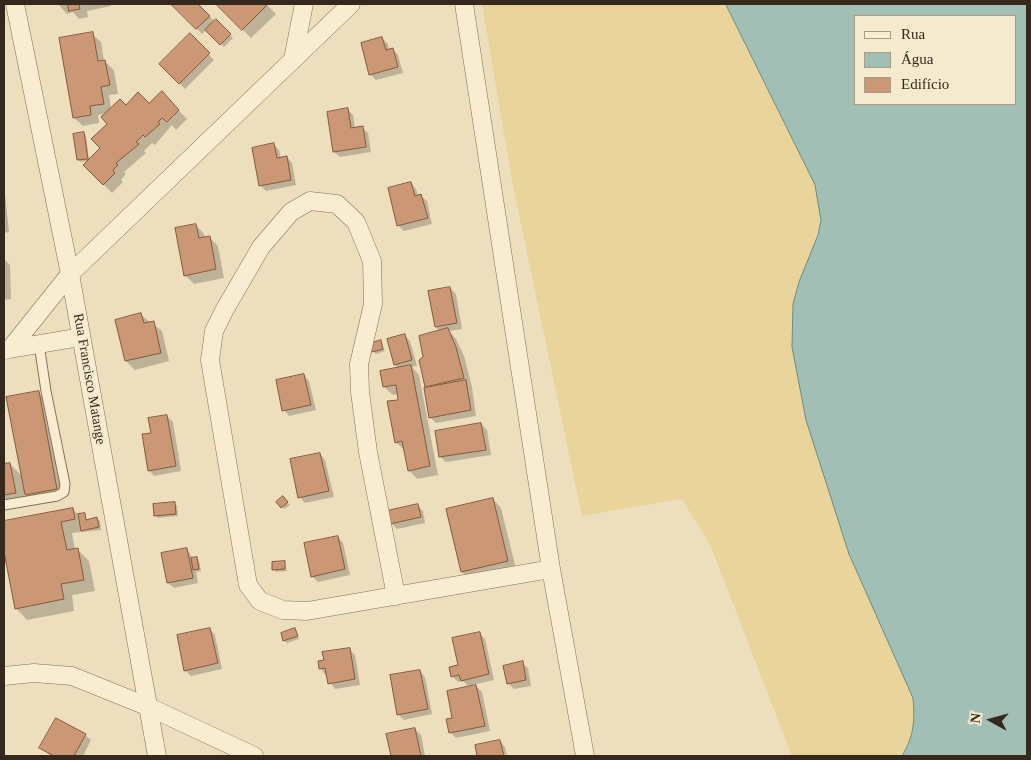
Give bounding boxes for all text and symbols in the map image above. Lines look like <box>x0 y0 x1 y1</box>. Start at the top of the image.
legend <box>854 15 1016 105</box>
text: Rua <box>901 26 925 42</box>
text: Água <box>901 51 934 67</box>
text: Edifício <box>901 76 949 92</box>
street label: Rua Francisco Matange <box>69 312 109 446</box>
north arrow <box>966 695 1016 745</box>
text: N <box>968 712 984 724</box>

